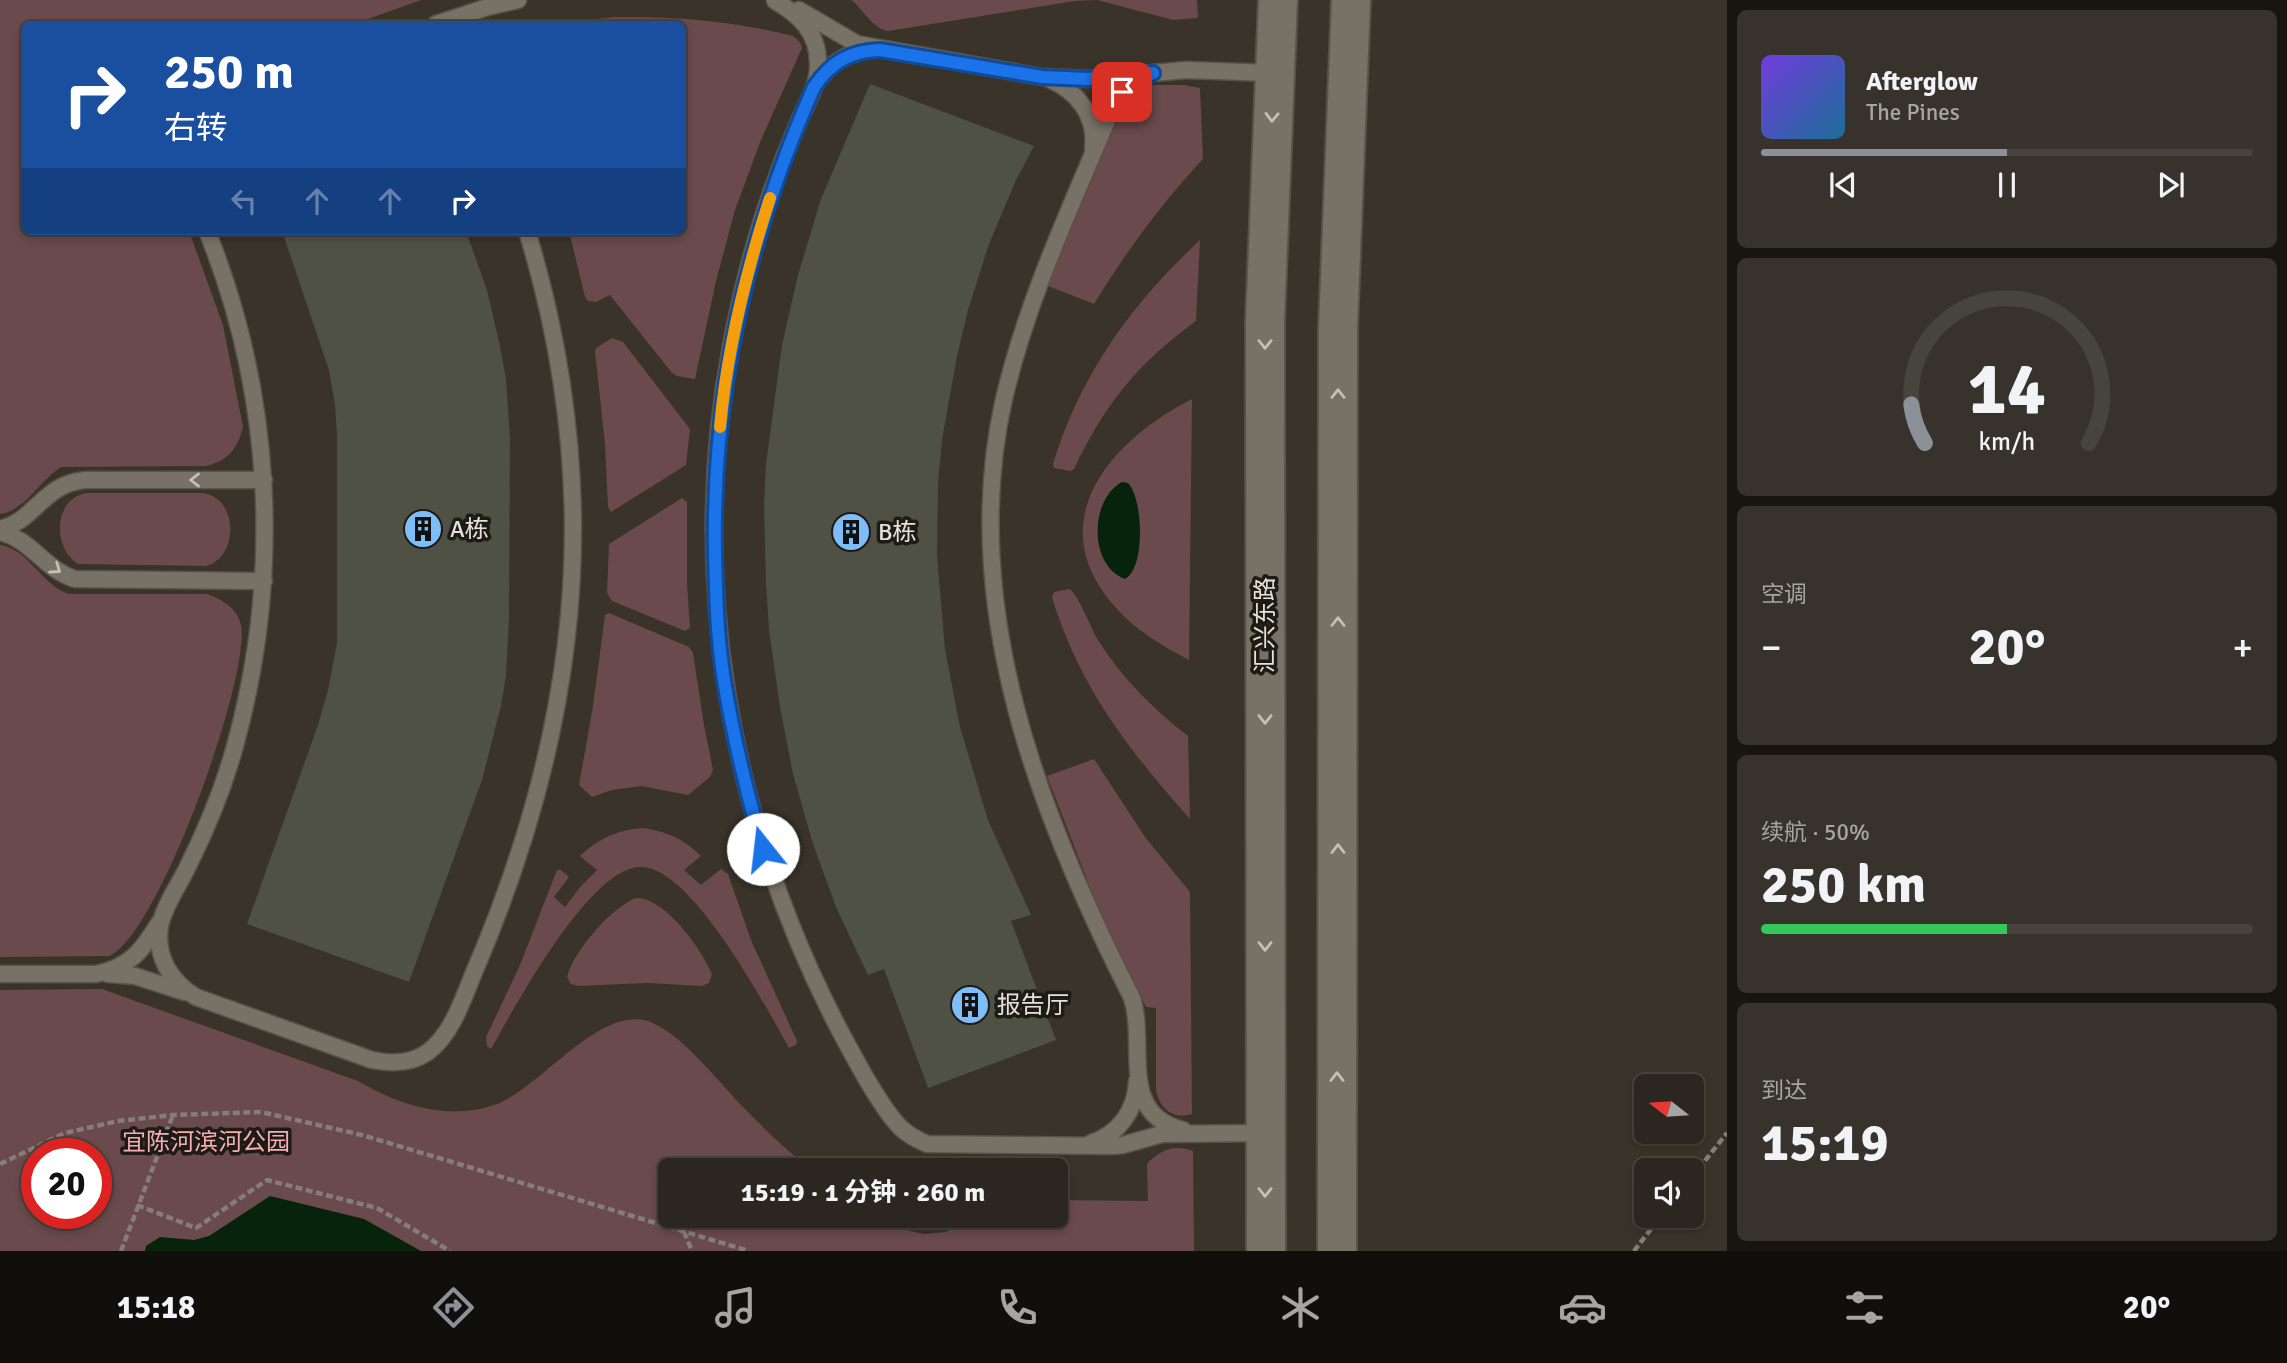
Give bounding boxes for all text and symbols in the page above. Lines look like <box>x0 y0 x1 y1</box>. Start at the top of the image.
text: 250 m <box>164 42 294 102</box>
icon: right <box>49 49 140 140</box>
pin <box>1092 62 1152 122</box>
text: Afterglow <box>1866 66 1978 98</box>
icon: arrive <box>1103 73 1141 111</box>
text: The Pines <box>1866 98 1960 127</box>
text: 右转 <box>164 109 228 148</box>
one-way arrow <box>1264 112 1279 123</box>
icon: previous <box>1824 166 1862 204</box>
icon: pause <box>1988 166 2026 204</box>
icon: next <box>2152 166 2190 204</box>
icon: left <box>225 182 263 220</box>
icon: ahead <box>298 182 336 220</box>
icon: ahead <box>371 182 409 220</box>
icon: right <box>444 182 482 220</box>
one-way arrow <box>1257 340 1273 350</box>
text: 14 <box>1968 346 2046 435</box>
one-way arrow <box>1330 388 1346 399</box>
text: km/h <box>1979 426 2035 457</box>
one-way arrow <box>190 472 200 488</box>
building icon: A栋 <box>402 508 444 550</box>
building icon: B栋 <box>830 511 872 553</box>
place label: A栋 <box>450 514 489 544</box>
place label: B栋 <box>878 517 917 547</box>
one-way arrow <box>48 561 61 573</box>
street label: 汇兴东路 <box>1250 577 1280 673</box>
text: 空调 <box>1761 580 1807 609</box>
text: 20° <box>1969 615 2045 679</box>
one-way arrow <box>1330 616 1346 626</box>
text: − <box>1761 624 1782 671</box>
text: + <box>2232 624 2253 671</box>
one-way arrow <box>1257 714 1273 725</box>
position arrow <box>726 812 800 886</box>
text: 续航 · 50% <box>1761 818 1870 847</box>
one-way arrow <box>1330 843 1346 854</box>
text: 250 km <box>1761 853 1926 917</box>
one-way arrow <box>1257 942 1273 952</box>
building icon: 报告厅 <box>949 984 991 1026</box>
place label: 报告厅 <box>997 990 1069 1020</box>
one-way arrow <box>1329 1071 1345 1081</box>
north arrow <box>1634 1074 1704 1144</box>
map controls <box>1634 1074 1704 1228</box>
text: 到达 <box>1761 1076 1807 1105</box>
text: 15:19 <box>1761 1111 1889 1175</box>
park label: 宜陈河滨河公园 <box>122 1127 290 1157</box>
speed limit sign: 20 <box>21 1138 112 1229</box>
button: sound <box>1634 1158 1704 1228</box>
text: 15:19 · 1 分钟 · 260 m <box>741 1177 985 1209</box>
one-way arrow <box>1257 1187 1273 1198</box>
icon: directions <box>429 1283 478 1332</box>
icon: music <box>711 1283 760 1332</box>
icon: phone <box>993 1283 1042 1332</box>
icon: climate <box>1276 1283 1325 1332</box>
icon: car <box>1558 1283 1607 1332</box>
icon: filters <box>1840 1283 1889 1332</box>
text: 15:18 <box>117 1288 195 1327</box>
text: 20° <box>2123 1288 2170 1327</box>

